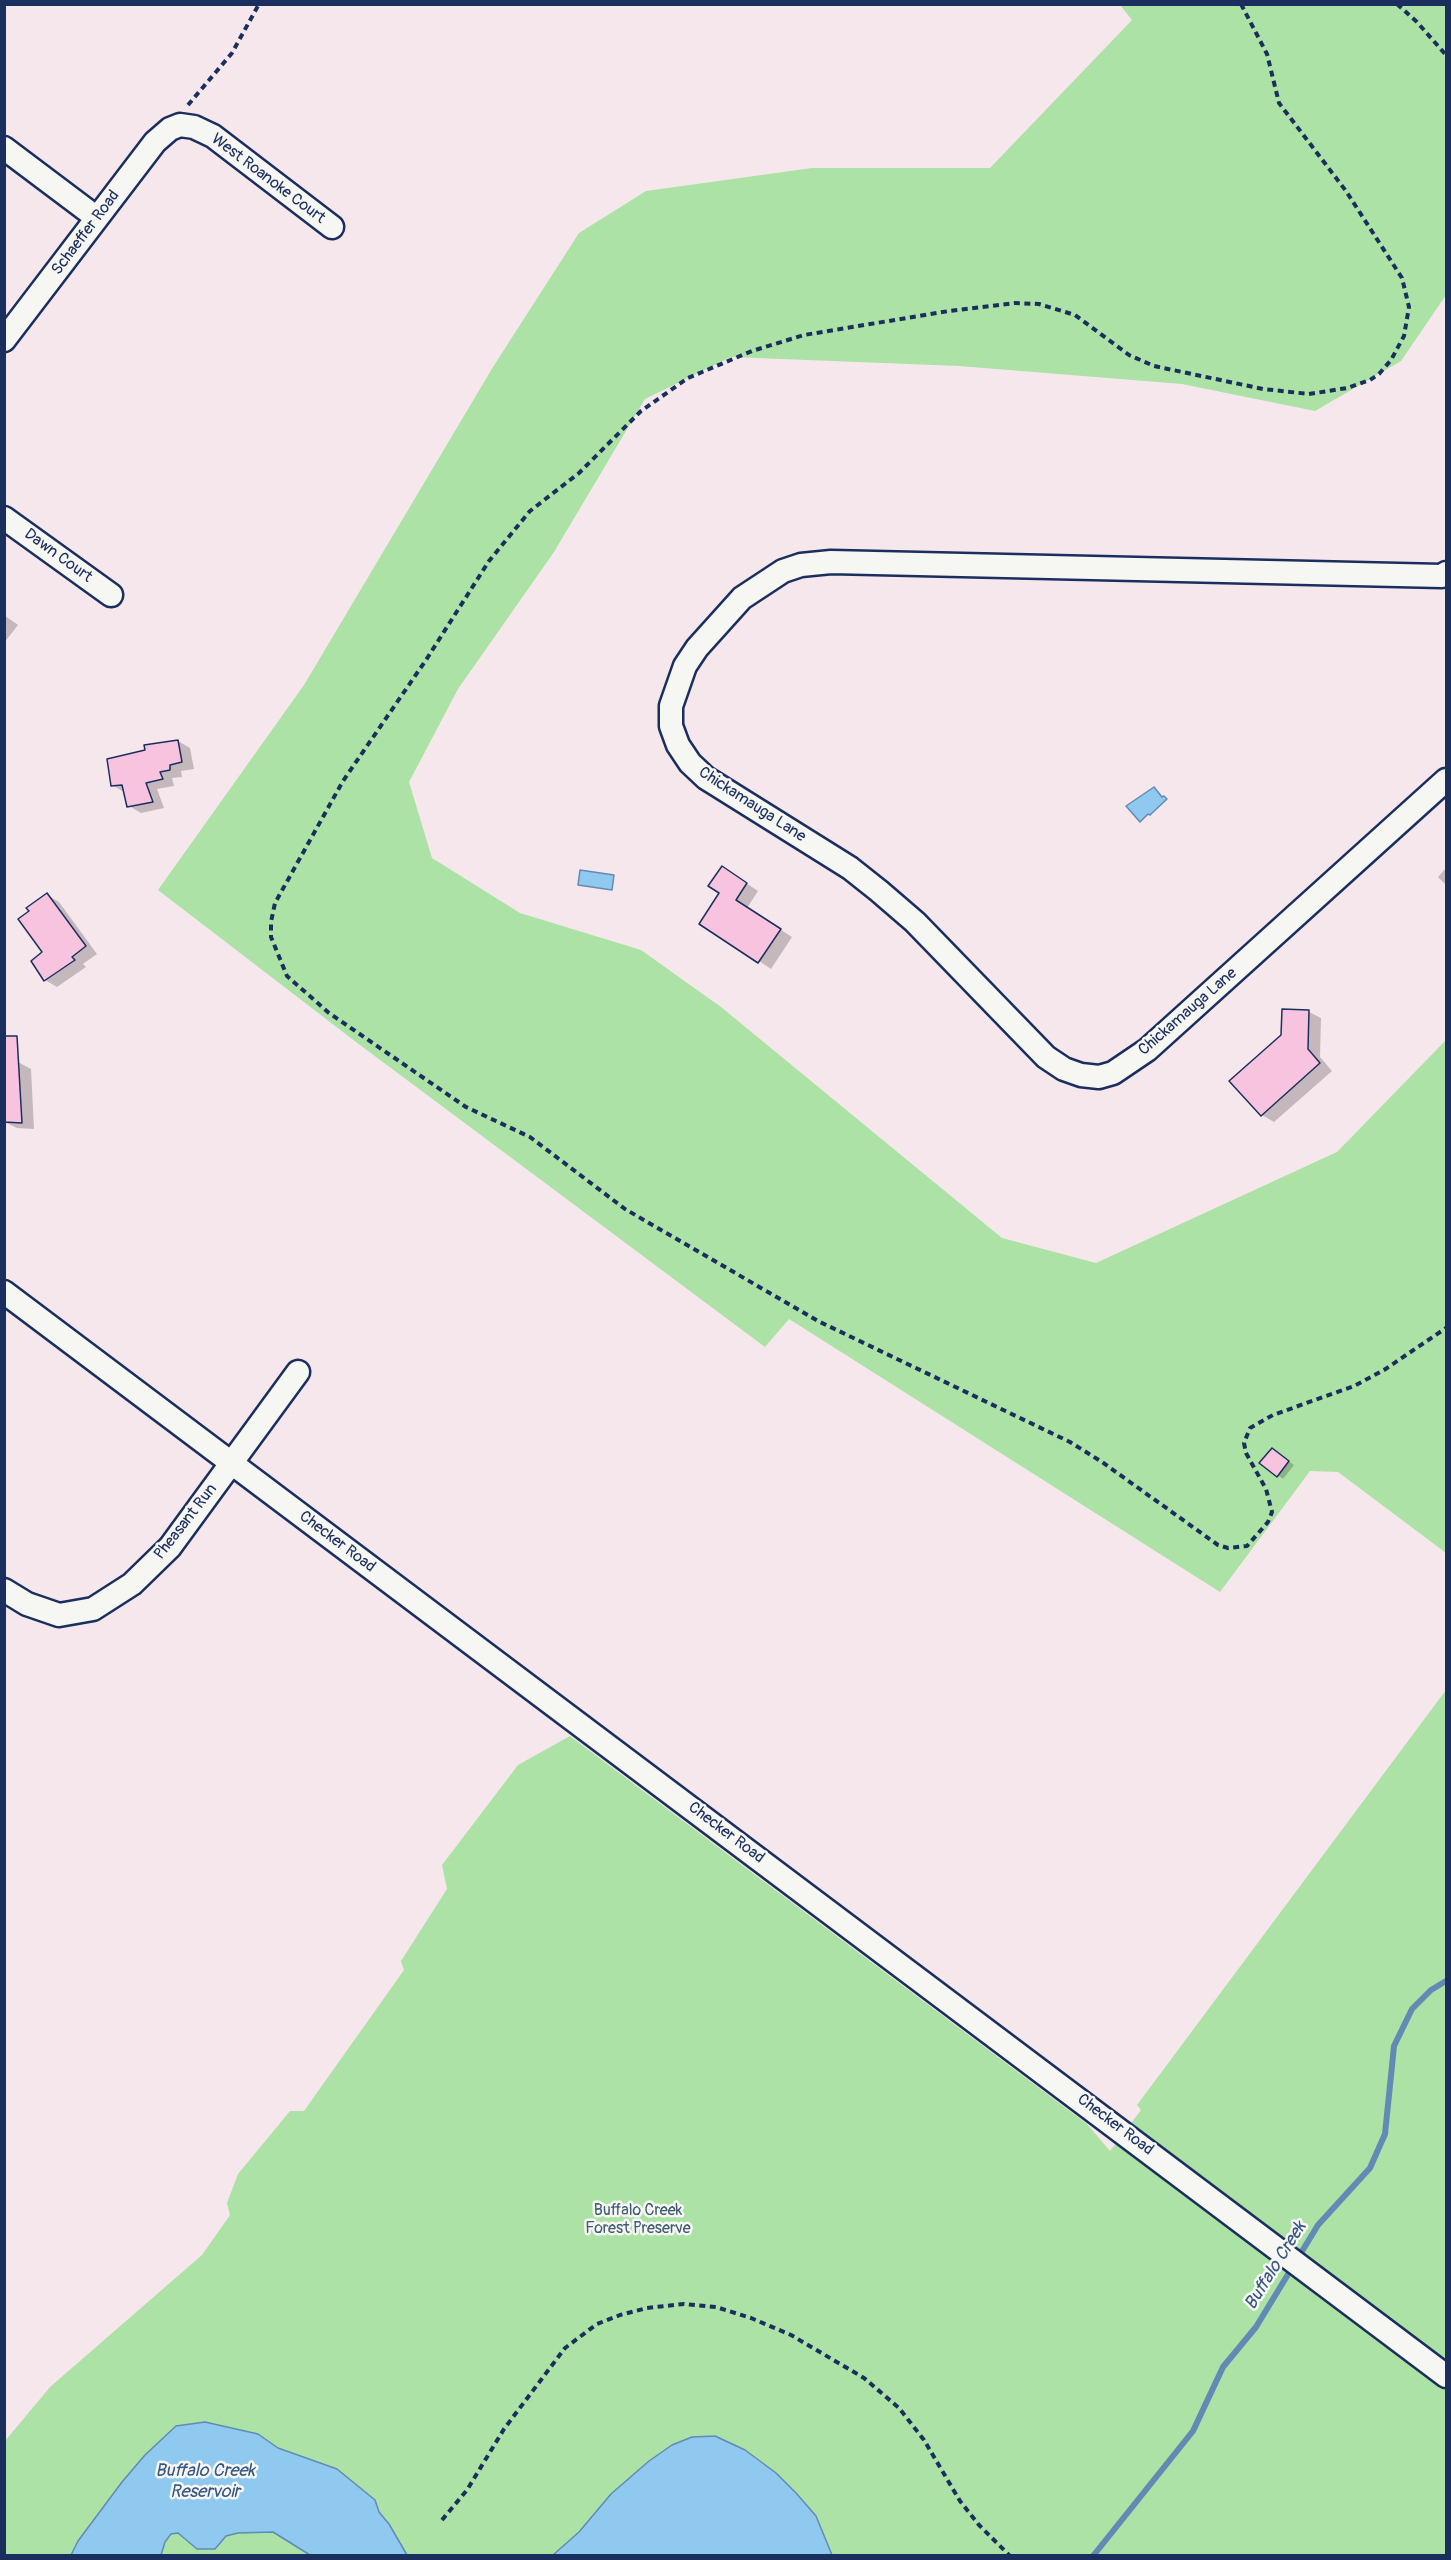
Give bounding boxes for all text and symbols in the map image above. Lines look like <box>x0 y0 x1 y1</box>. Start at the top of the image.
street label: West Roanoke Court <box>207 130 329 228</box>
street label: Schaeffer Road <box>48 187 124 279</box>
street label: Dawn Court <box>20 525 96 587</box>
street label: Chickamauga Lane <box>695 763 809 847</box>
street label: Chickamauga Lane <box>1135 964 1241 1060</box>
street label: Pheasant Run <box>150 1480 222 1564</box>
street label: Checker Road <box>295 1507 379 1577</box>
street label: Checker Road <box>684 1798 768 1868</box>
street label: Checker Road <box>1073 2090 1157 2160</box>
park label: Buffalo Creek Forest Preserve <box>585 2201 691 2239</box>
water label: Buffalo Creek <box>1240 2218 1312 2314</box>
water label: Buffalo Creek Reservoir <box>155 2460 255 2502</box>

